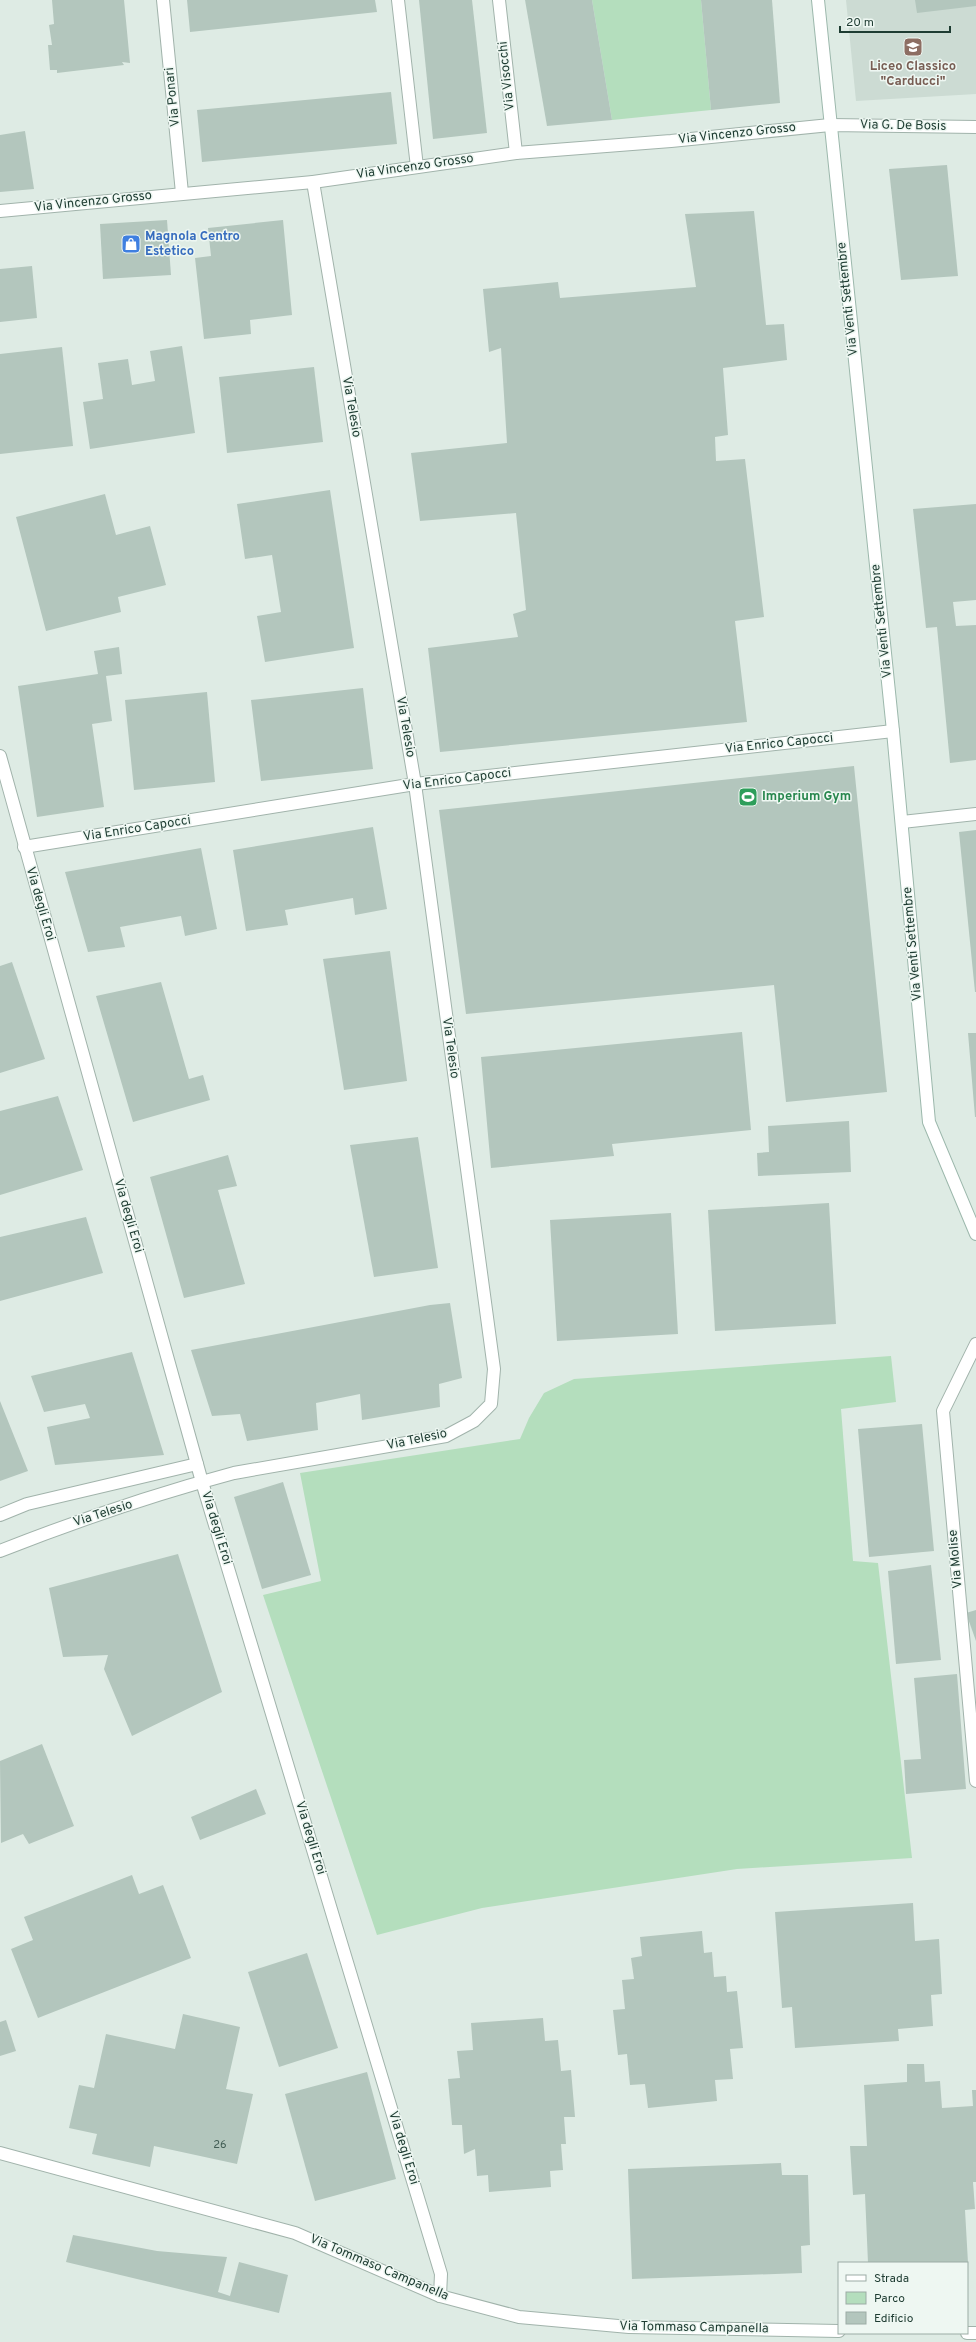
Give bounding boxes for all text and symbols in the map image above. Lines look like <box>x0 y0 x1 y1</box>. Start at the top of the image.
scale bar <box>840 8 950 34</box>
text: 20 m <box>846 15 874 31</box>
school or university icon: Liceo Classico "Carducci" <box>902 36 924 58</box>
street label: Via Visocchi <box>495 40 519 112</box>
place label: Liceo Classico "Carducci" <box>870 59 956 90</box>
street label: Via Ponari <box>162 66 184 128</box>
street label: Via G. De Bosis <box>860 117 946 135</box>
street label: Via Vincenzo Grosso <box>677 120 797 148</box>
street label: Via Vincenzo Grosso <box>355 151 475 183</box>
street label: Via Vincenzo Grosso <box>33 188 153 216</box>
place label: Magnola Centro Estetico <box>145 229 240 260</box>
shop icon: Magnola Centro Estetico <box>120 233 142 255</box>
street label: Via Venti Settembre <box>834 241 862 357</box>
street label: Via Telesio <box>338 375 364 439</box>
street label: Via Venti Settembre <box>868 563 896 679</box>
street label: Via Telesio <box>392 695 418 759</box>
street label: Via Enrico Capocci <box>724 730 834 758</box>
street label: Via Enrico Capocci <box>402 765 512 795</box>
sports icon: Imperium Gym <box>737 786 759 808</box>
place label: Imperium Gym <box>762 789 851 805</box>
street label: Via Enrico Capocci <box>82 813 192 845</box>
street label: Via degli Eroi <box>22 865 58 943</box>
street label: Via Venti Settembre <box>900 886 926 1002</box>
street label: Via Telesio <box>438 1016 462 1080</box>
street label: Via degli Eroi <box>110 1177 146 1255</box>
street label: Via Telesio <box>385 1426 449 1454</box>
street label: Via degli Eroi <box>197 1489 235 1567</box>
street label: Via Telesio <box>71 1497 135 1531</box>
street label: Via Molise <box>945 1529 967 1589</box>
street label: Via degli Eroi <box>291 1799 329 1877</box>
street label: Via degli Eroi <box>384 2109 422 2187</box>
house number: 26 <box>213 2138 227 2152</box>
street label: Via Tommaso Campanella <box>307 2231 451 2305</box>
legend <box>838 2262 968 2334</box>
text: Strada <box>874 2271 909 2287</box>
text: Parco <box>874 2291 905 2307</box>
text: Edificio <box>874 2311 914 2327</box>
street label: Via Tommaso Campanella <box>619 2319 769 2337</box>

